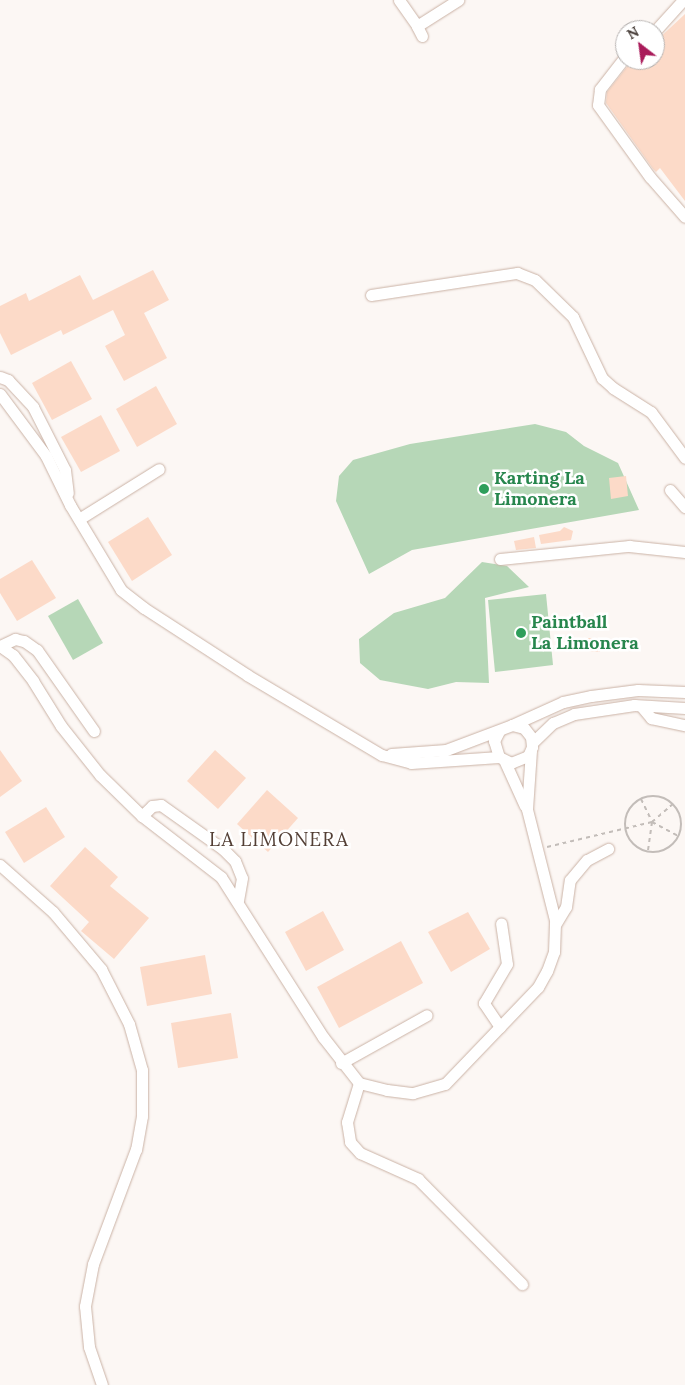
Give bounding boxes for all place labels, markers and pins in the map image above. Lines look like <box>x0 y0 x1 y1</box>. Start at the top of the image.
place label: Karting La Limonera <box>494 468 585 510</box>
marker: Karting La Limonera <box>478 483 490 495</box>
place label: Paintball La Limonera <box>531 612 639 654</box>
marker: Paintball La Limonera <box>515 627 527 639</box>

